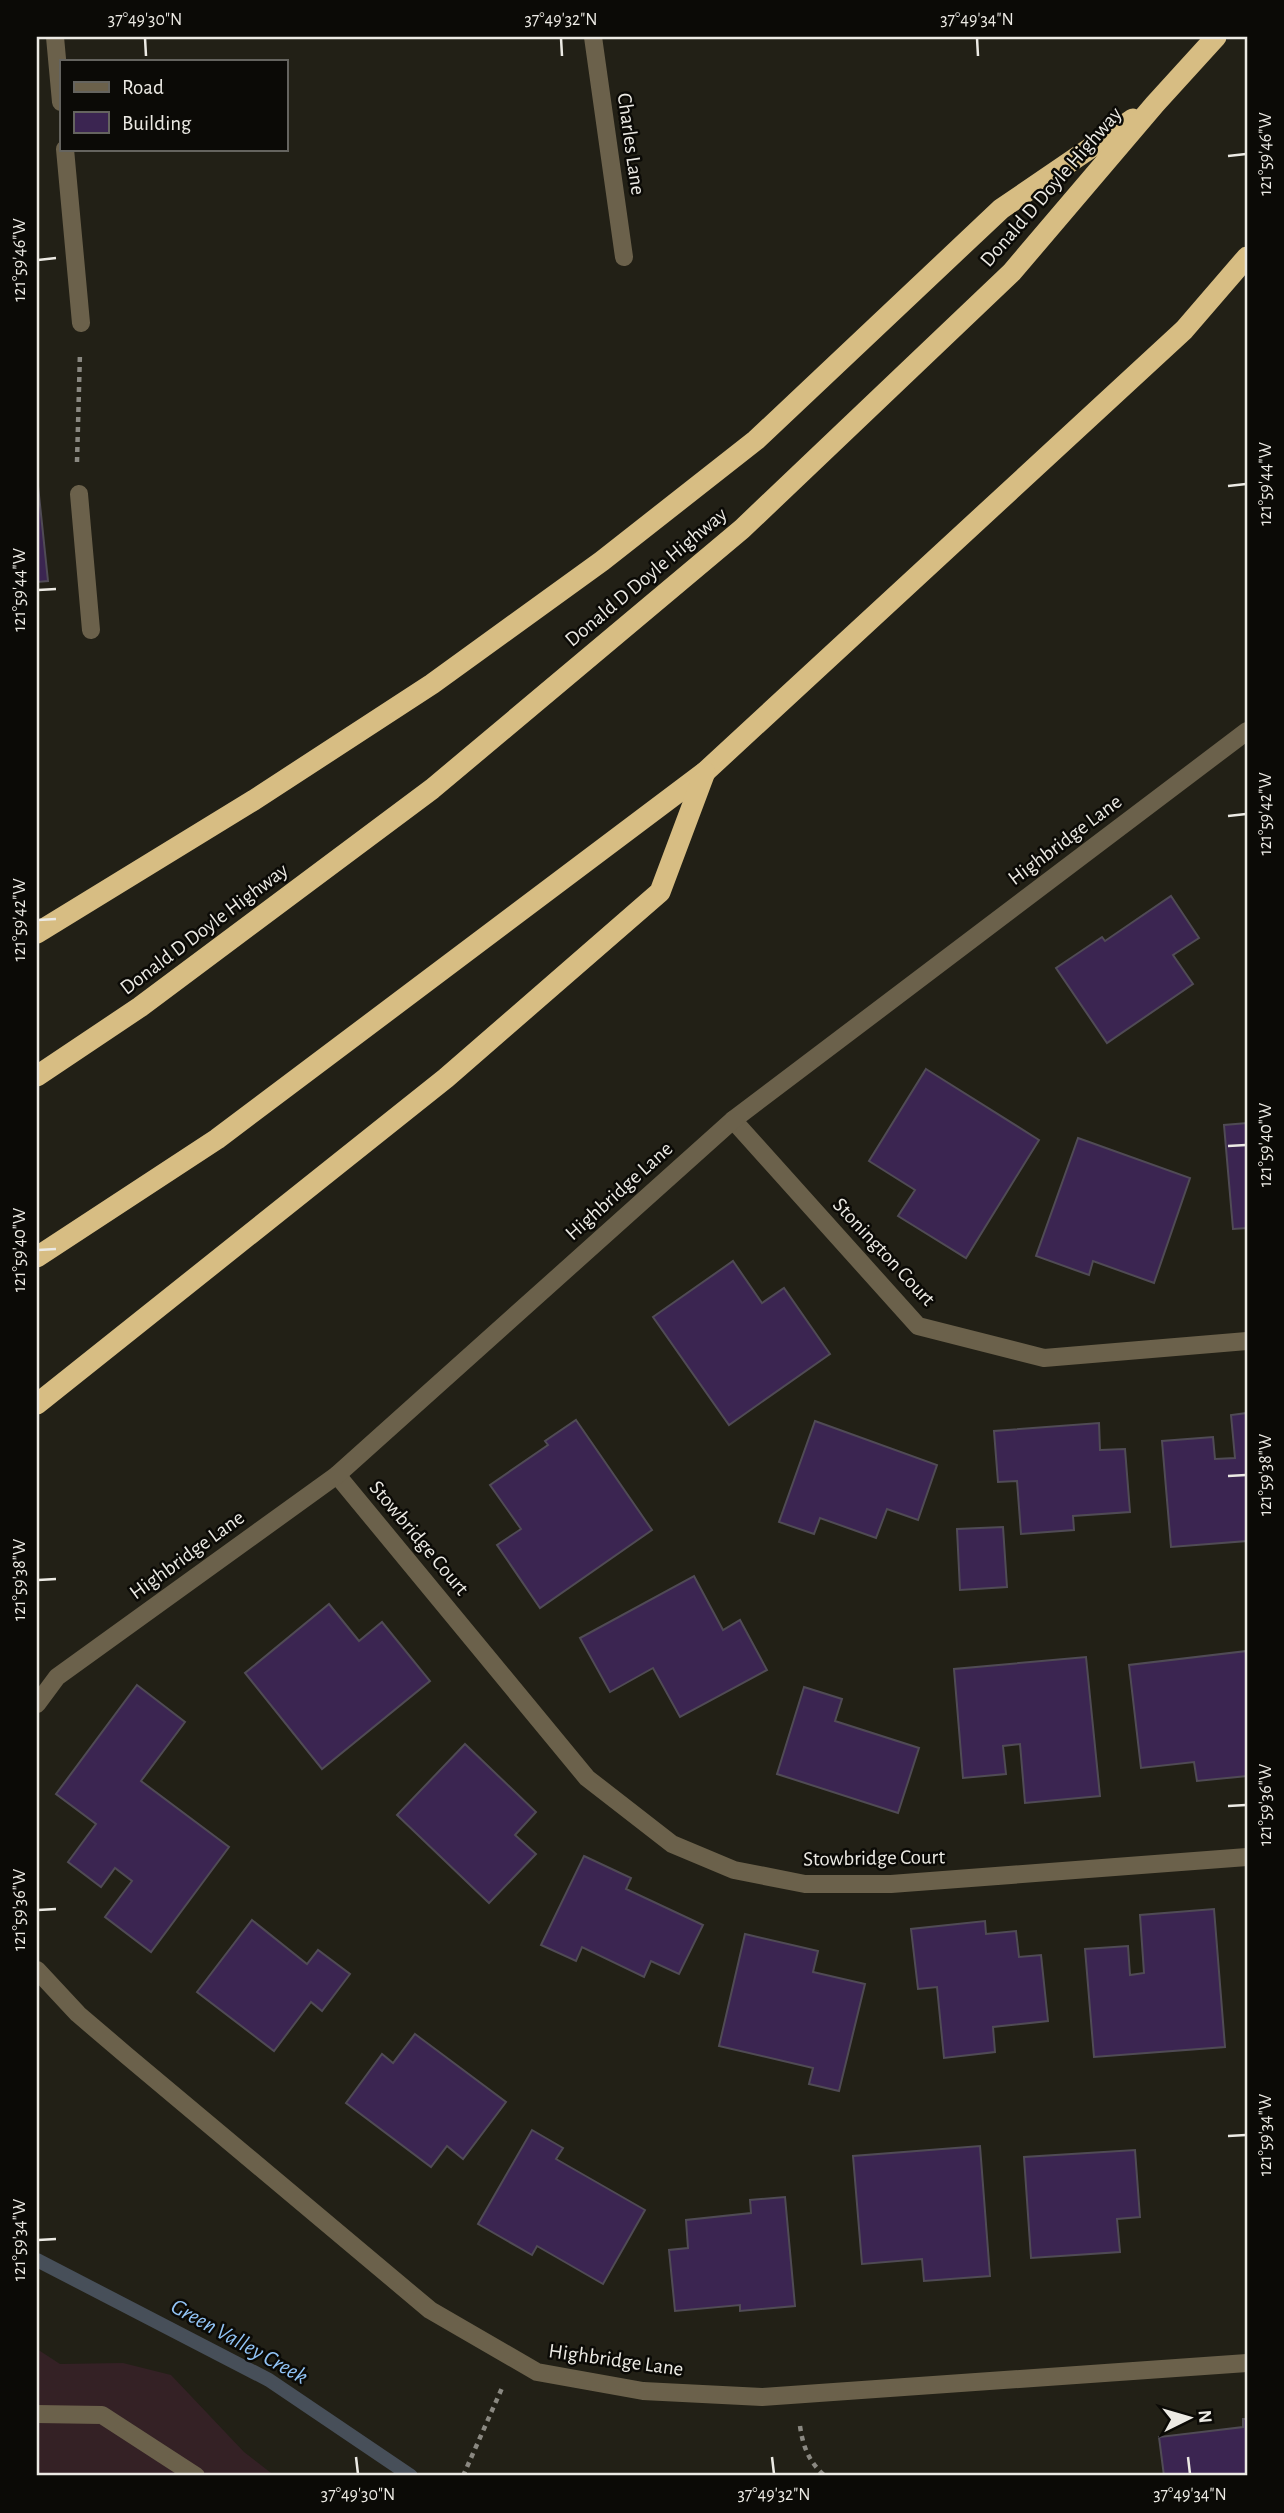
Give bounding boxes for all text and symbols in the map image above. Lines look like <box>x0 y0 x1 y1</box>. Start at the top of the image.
text: 37°49'30"N <box>108 11 182 29</box>
text: 37°49'32"N <box>524 11 598 29</box>
text: 37°49'34"N <box>940 11 1014 29</box>
legend <box>60 60 287 150</box>
text: Road <box>122 77 164 98</box>
street label: Charles Lane <box>613 92 649 196</box>
street label: Donald D Doyle Highway <box>976 103 1126 271</box>
text: 121°59'46"W <box>1257 112 1275 196</box>
text: Building <box>122 113 192 134</box>
text: 121°59'46"W <box>11 218 29 302</box>
text: 121°59'44"W <box>1257 442 1275 526</box>
street label: Donald D Doyle Highway <box>561 503 731 651</box>
text: 121°59'44"W <box>11 548 29 632</box>
text: 121°59'42"W <box>1257 772 1275 856</box>
street label: Highbridge Lane <box>1004 791 1126 889</box>
street label: Donald D Doyle Highway <box>116 859 292 999</box>
text: 121°59'42"W <box>11 878 29 962</box>
text: 121°59'40"W <box>1257 1103 1275 1187</box>
street label: Highbridge Lane <box>561 1138 677 1244</box>
street label: Stonington Court <box>829 1194 939 1310</box>
text: 121°59'40"W <box>11 1208 29 1292</box>
text: 121°59'38"W <box>1257 1434 1275 1516</box>
street label: Stowbridge Court <box>365 1477 473 1599</box>
street label: Highbridge Lane <box>126 1507 248 1603</box>
text: 121°59'38"W <box>11 1539 29 1621</box>
text: 121°59'36"W <box>1257 1764 1275 1846</box>
street label: Stowbridge Court <box>803 1846 945 1870</box>
text: 121°59'36"W <box>11 1869 29 1951</box>
text: 121°59'34"W <box>1257 2094 1275 2176</box>
text: 121°59'34"W <box>11 2199 29 2281</box>
water label: Green Valley Creek <box>167 2295 311 2389</box>
street label: Highbridge Lane <box>547 2340 685 2380</box>
north arrow <box>1154 2384 1224 2454</box>
text: N <box>1194 2409 1214 2424</box>
text: 37°49'30"N <box>321 2486 395 2504</box>
text: 37°49'32"N <box>737 2486 811 2504</box>
text: 37°49'34"N <box>1153 2486 1227 2504</box>

